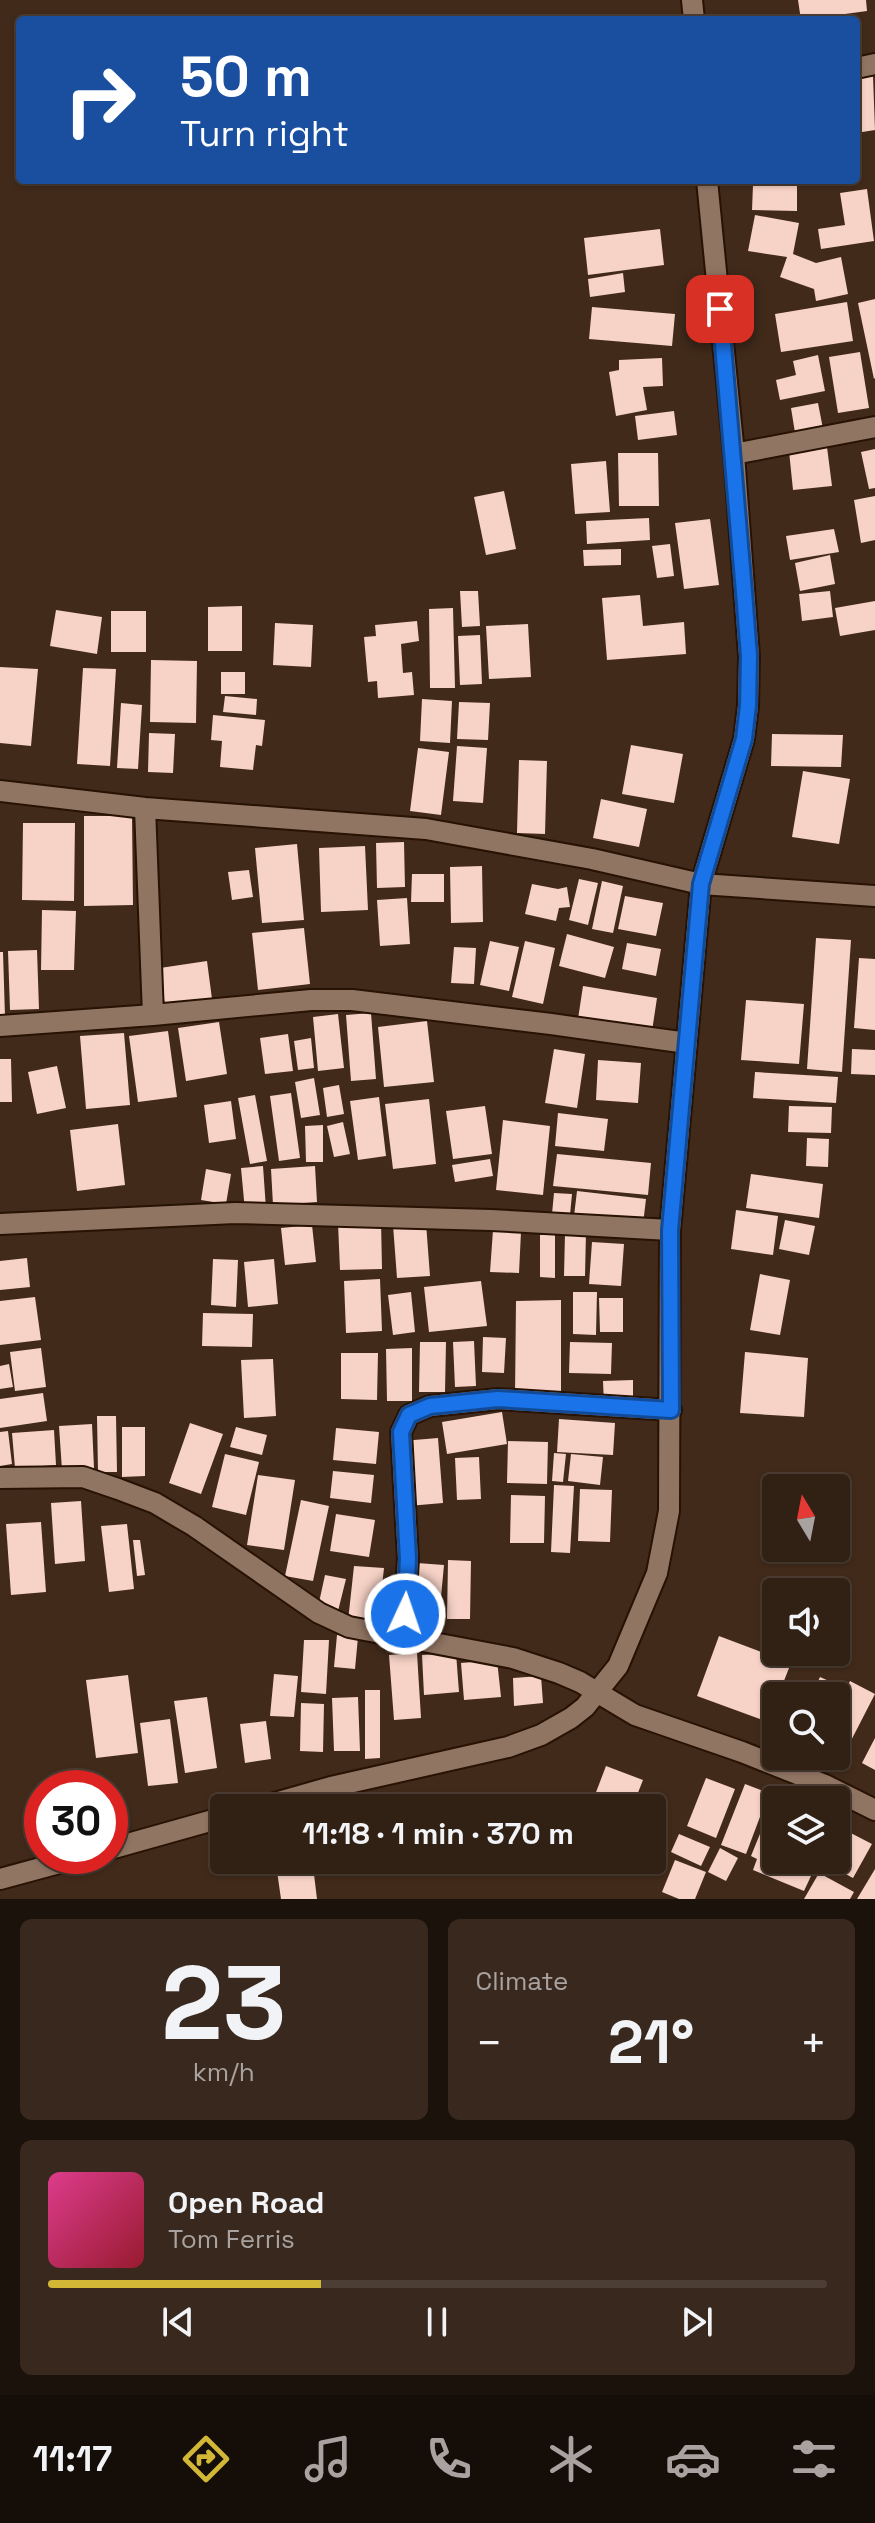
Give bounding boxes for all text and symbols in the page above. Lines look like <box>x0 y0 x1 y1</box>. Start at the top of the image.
text: 50 m <box>180 41 312 112</box>
icon: right <box>48 48 152 152</box>
text: Turn right <box>180 111 349 157</box>
pin <box>686 275 754 343</box>
icon: arrive <box>698 287 742 331</box>
north arrow <box>762 1474 850 1562</box>
map controls <box>762 1474 850 1874</box>
position arrow <box>363 1572 447 1656</box>
button: sound <box>762 1578 850 1666</box>
button: search <box>762 1682 850 1770</box>
speed limit sign: 30 <box>24 1770 128 1874</box>
button: layers <box>762 1786 850 1874</box>
text: 11:18 · 1 min · 370 m <box>302 1814 574 1853</box>
text: 23 <box>161 1937 286 2069</box>
text: Climate <box>476 1964 568 1998</box>
text: 21° <box>608 2004 694 2081</box>
text: − <box>476 2015 503 2071</box>
text: + <box>800 2015 827 2071</box>
text: km/h <box>193 2055 255 2089</box>
text: Open Road <box>168 2183 324 2222</box>
text: Tom Ferris <box>168 2222 295 2256</box>
icon: previous <box>156 2300 200 2344</box>
icon: pause <box>415 2300 459 2344</box>
icon: next <box>675 2300 719 2344</box>
icon: directions <box>178 2431 234 2487</box>
icon: music <box>300 2431 356 2487</box>
icon: phone <box>421 2431 477 2487</box>
icon: climate <box>543 2431 599 2487</box>
icon: car <box>665 2431 721 2487</box>
icon: filters <box>786 2431 842 2487</box>
text: 11:17 <box>33 2436 112 2482</box>

